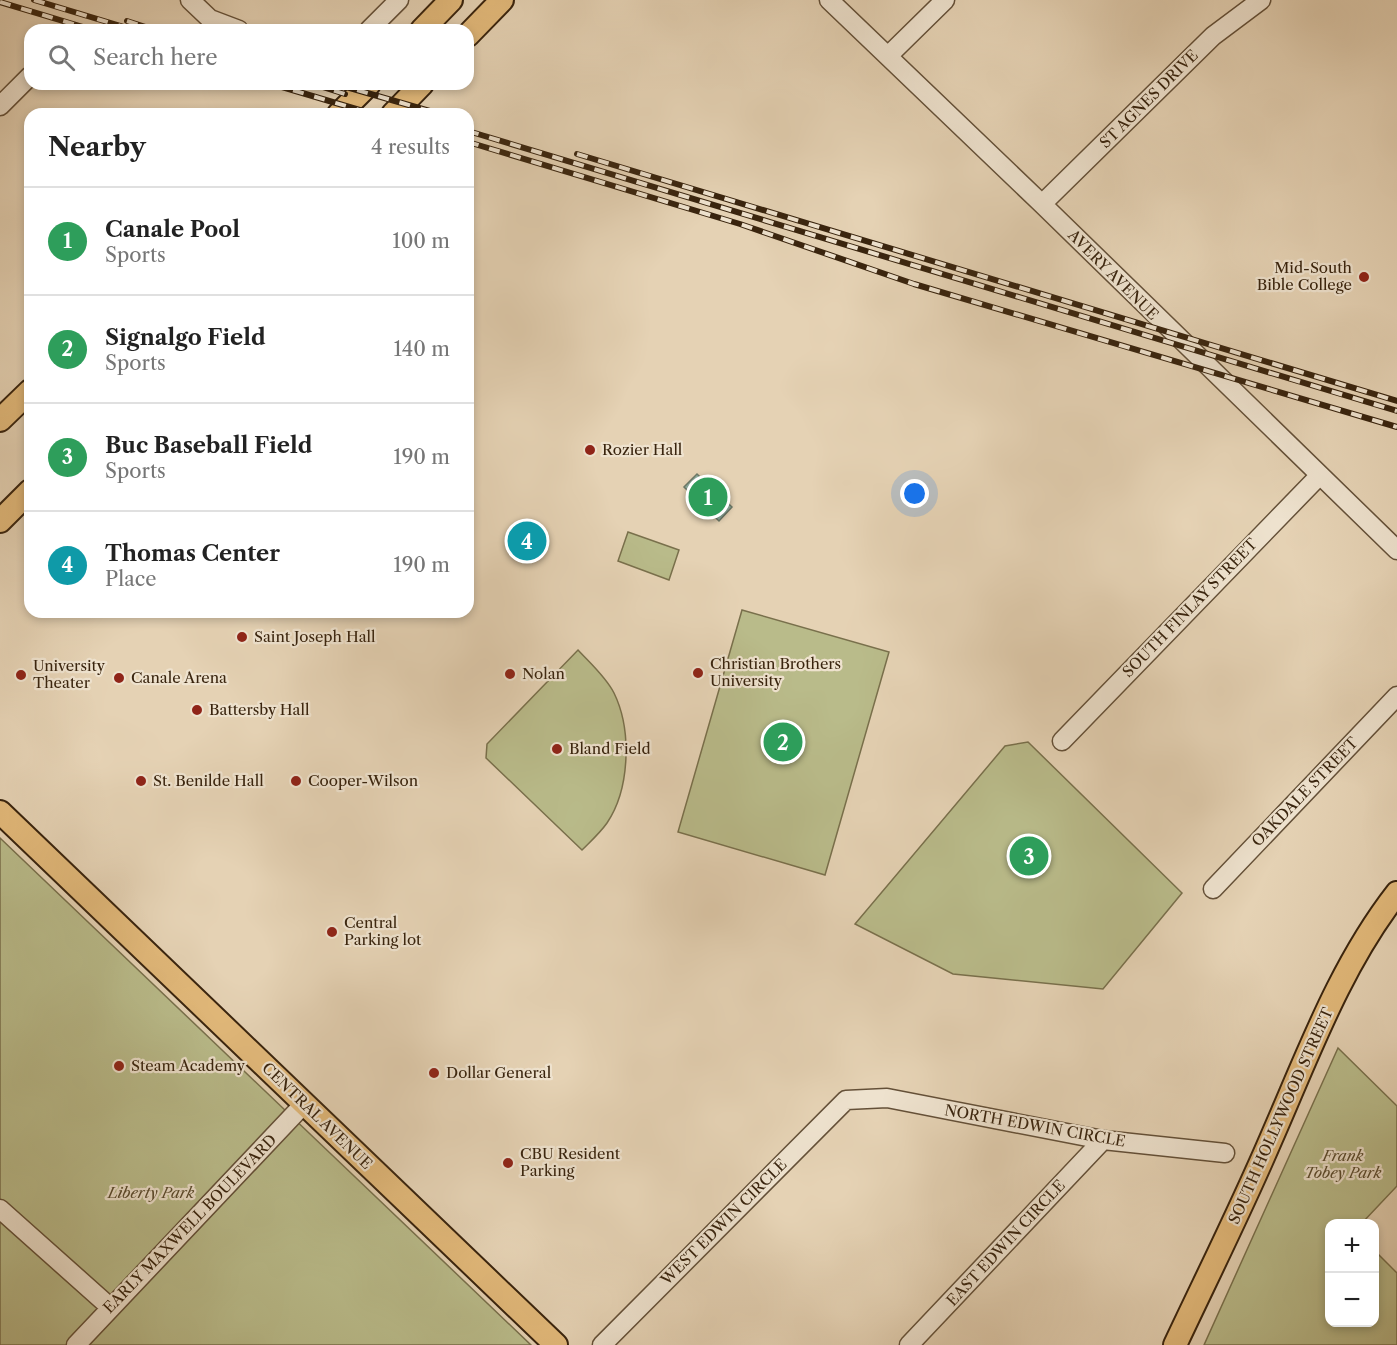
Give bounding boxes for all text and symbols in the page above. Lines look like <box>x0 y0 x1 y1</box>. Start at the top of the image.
search box <box>24 24 474 90</box>
icon: search <box>45 41 78 74</box>
text: Search here <box>93 44 218 71</box>
street label: ST AGNES DRIVE <box>1095 45 1202 152</box>
text: Nearby <box>48 131 146 163</box>
text: 4 results <box>371 135 450 159</box>
text: Canale Pool <box>105 216 240 243</box>
street label: AVERY AVENUE <box>1063 225 1163 324</box>
text: 1 <box>63 229 72 253</box>
text: 100 m <box>392 229 450 253</box>
text: Sports <box>105 243 166 267</box>
place label: Mid-South Bible College <box>1257 258 1353 294</box>
marker: Mid-South Bible College <box>1357 270 1371 284</box>
text: Signalgo Field <box>105 324 266 351</box>
text: 2 <box>62 337 73 361</box>
text: 140 m <box>393 337 450 361</box>
text: Sports <box>105 351 166 375</box>
text: Buc Baseball Field <box>105 432 312 459</box>
place label: Rozier Hall <box>602 440 683 459</box>
marker: Rozier Hall <box>583 443 597 457</box>
text: 3 <box>62 445 73 469</box>
text: 190 m <box>393 445 450 469</box>
text: Sports <box>105 459 166 483</box>
pin: 1 <box>688 474 728 520</box>
your location <box>900 479 929 508</box>
pin: 4 <box>508 518 546 564</box>
street label: SOUTH FINLAY STREET <box>1118 534 1261 681</box>
text: Thomas Center <box>105 540 280 567</box>
text: 4 <box>62 553 73 577</box>
text: 190 m <box>393 553 450 577</box>
text: Place <box>105 567 156 591</box>
place label: Saint Joseph Hall <box>254 627 376 646</box>
marker: Saint Joseph Hall <box>235 630 249 644</box>
place label: Christian Brothers University <box>710 654 841 690</box>
place label: University Theater <box>33 656 106 692</box>
place label: Nolan <box>522 664 566 683</box>
marker: Christian Brothers University <box>691 666 705 680</box>
marker: Nolan <box>503 667 517 681</box>
marker: University Theater <box>14 668 28 682</box>
place label: Canale Arena <box>131 668 227 687</box>
marker: Canale Arena <box>112 671 126 685</box>
place label: Battersby Hall <box>209 700 310 719</box>
marker: Battersby Hall <box>190 703 204 717</box>
pin: 2 <box>764 720 802 764</box>
street label: OAKDALE STREET <box>1247 732 1362 850</box>
place label: Bland Field <box>569 739 651 758</box>
marker: Bland Field <box>550 742 564 756</box>
place label: St. Benilde Hall <box>153 771 264 790</box>
place label: Cooper-Wilson <box>308 771 419 790</box>
marker: St. Benilde Hall <box>134 774 148 788</box>
marker: Cooper-Wilson <box>289 774 303 788</box>
pin: 3 <box>1010 834 1048 878</box>
place label: Central Parking lot <box>344 913 422 949</box>
marker: Central Parking lot <box>325 925 339 939</box>
street label: SOUTH HOLLYWOOD STREET <box>1224 1004 1337 1227</box>
place label: Steam Academy <box>131 1056 246 1075</box>
street label: CENTRAL AVENUE <box>258 1058 376 1173</box>
marker: Steam Academy <box>112 1059 126 1073</box>
place label: Dollar General <box>446 1063 552 1082</box>
marker: Dollar General <box>427 1066 441 1080</box>
street label: NORTH EDWIN CIRCLE <box>943 1100 1127 1151</box>
street label: EARLY MAXWELL BOULEVARD <box>99 1130 280 1317</box>
place label: CBU Resident Parking <box>520 1144 621 1180</box>
park label: Frank Tobey Park <box>1305 1146 1382 1182</box>
street label: WEST EDWIN CIRCLE <box>656 1155 791 1289</box>
marker: CBU Resident Parking <box>501 1156 515 1170</box>
street label: EAST EDWIN CIRCLE <box>942 1176 1069 1310</box>
park label: Liberty Park <box>107 1183 194 1202</box>
map controls <box>1325 1219 1379 1327</box>
button: + <box>1325 1219 1379 1273</box>
button: − <box>1325 1273 1379 1327</box>

